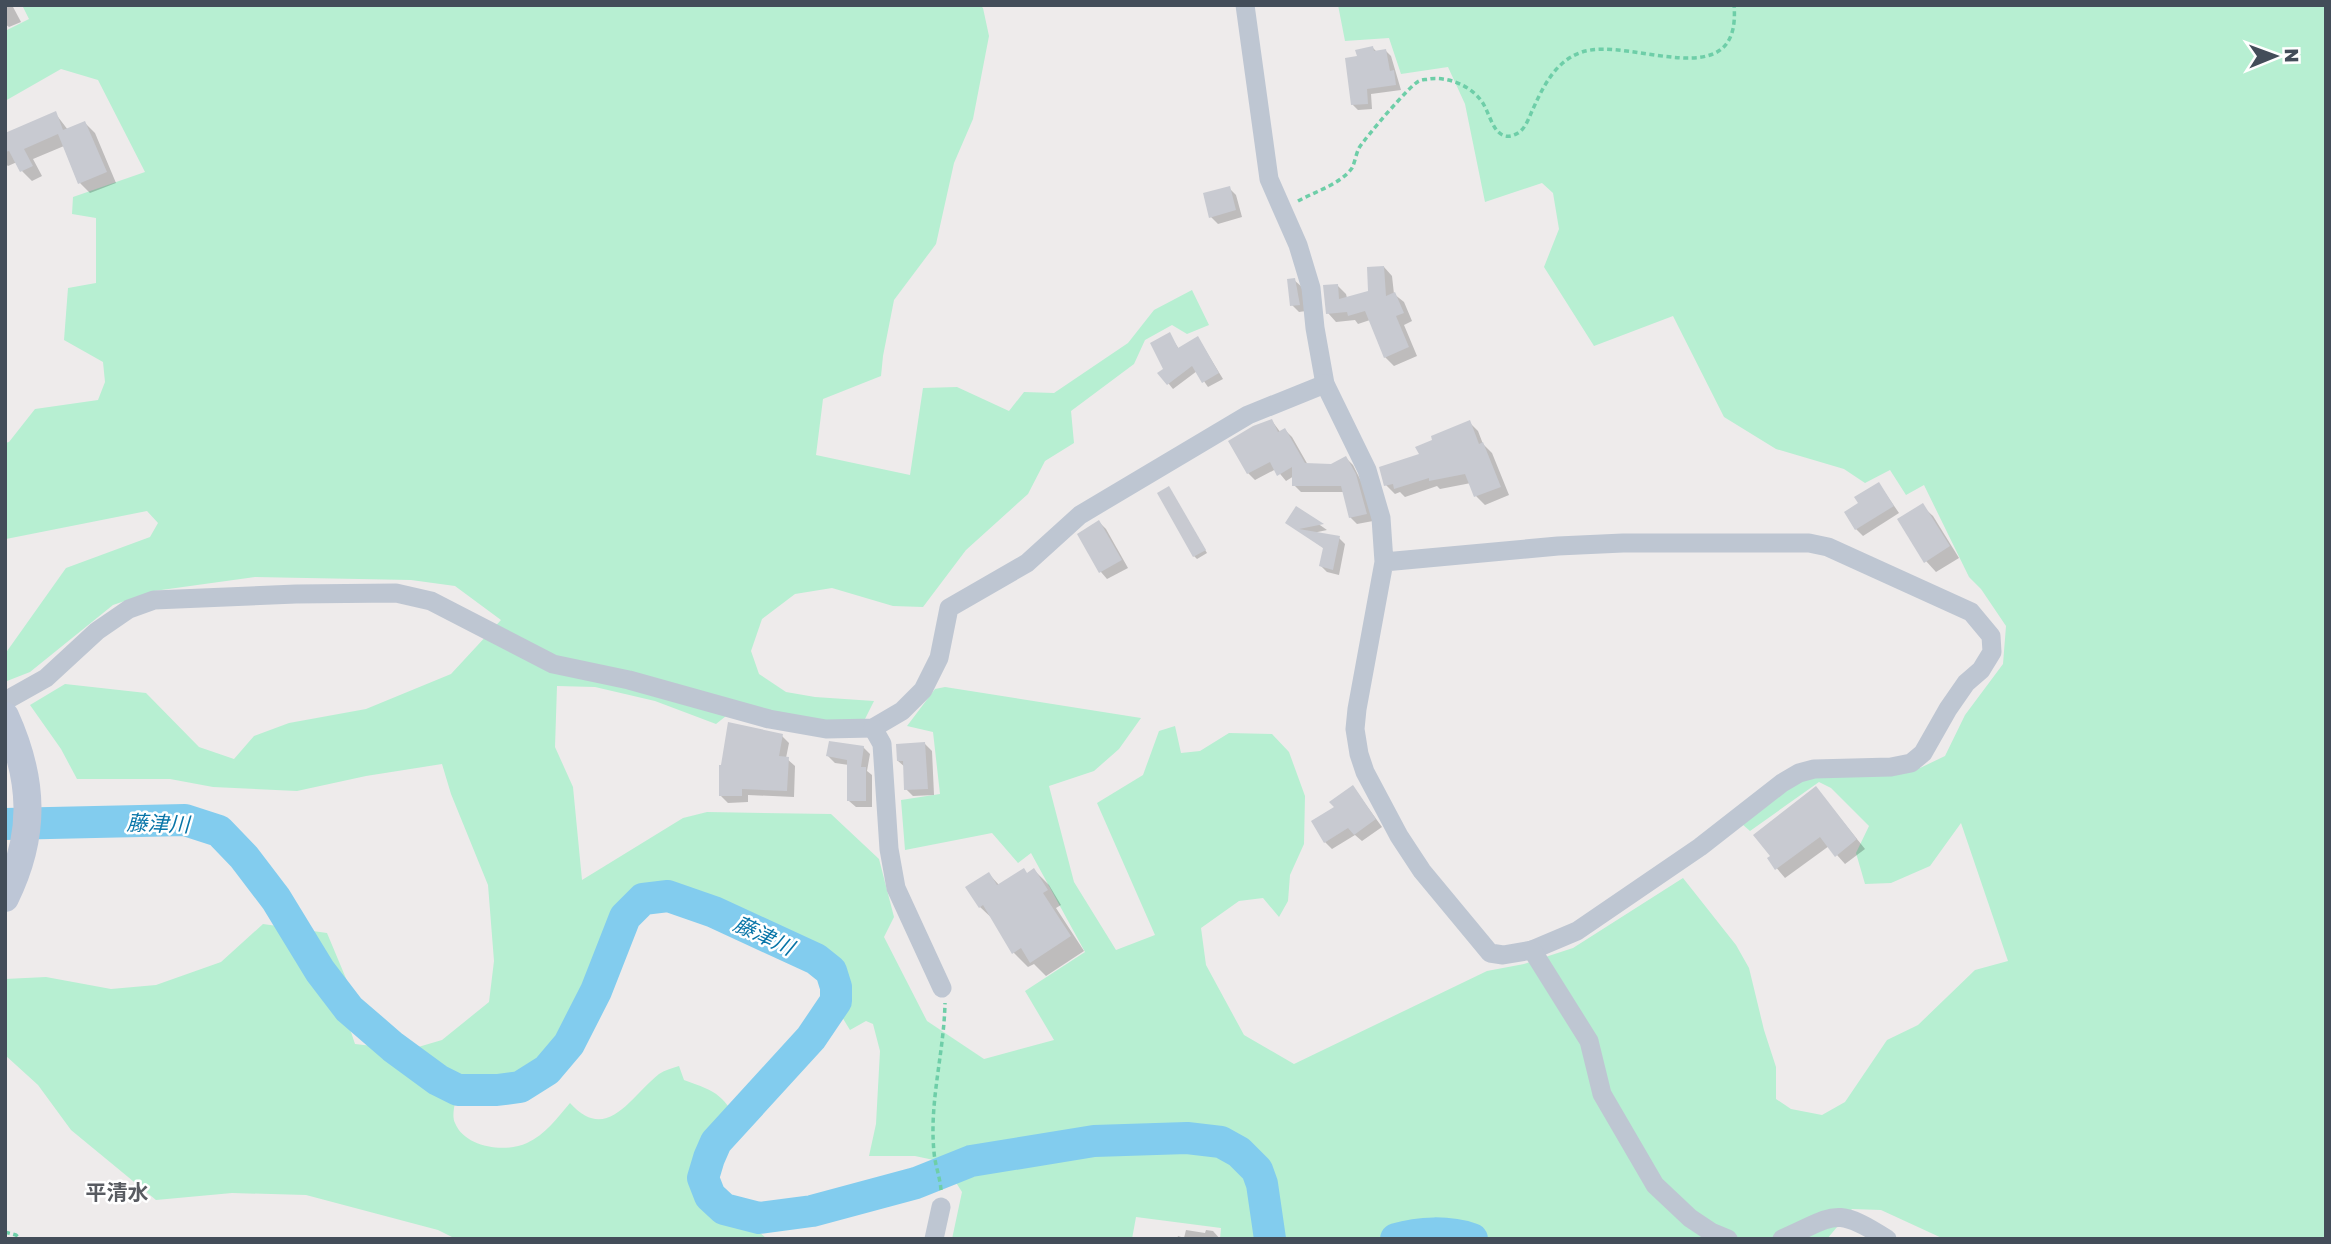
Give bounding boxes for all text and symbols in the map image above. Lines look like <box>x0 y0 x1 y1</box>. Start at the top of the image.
north arrow <box>2240 21 2310 91</box>
text: N <box>2281 48 2304 63</box>
water label: 藤津川 <box>126 809 192 837</box>
water label: 藤津川 <box>730 910 800 961</box>
district label: 平清水 <box>86 1179 149 1205</box>

